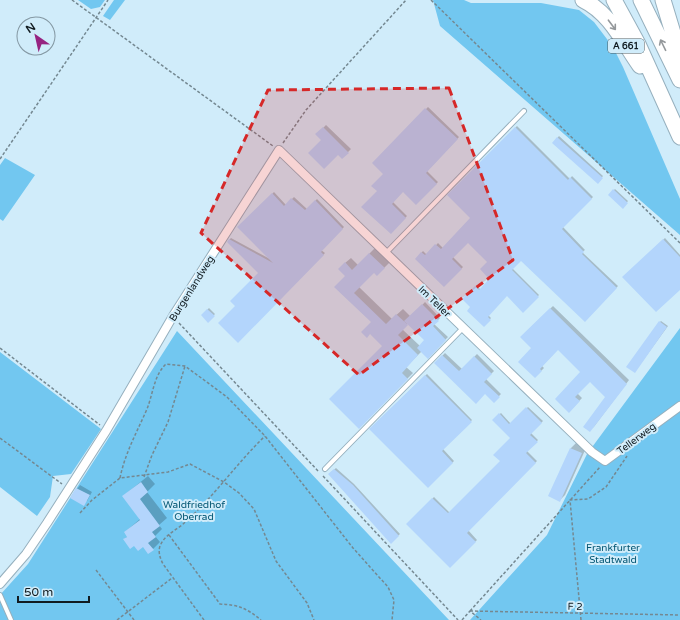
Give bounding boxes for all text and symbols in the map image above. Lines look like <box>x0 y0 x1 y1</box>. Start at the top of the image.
north arrow <box>16 16 56 56</box>
one-way arrow <box>608 19 616 30</box>
text: N <box>23 20 38 36</box>
road number: A 661 <box>608 39 644 53</box>
one-way arrow <box>659 39 666 51</box>
street label: Burgenlandweg <box>167 254 217 324</box>
street label: Im Teller <box>416 283 453 320</box>
street label: Tellerweg <box>615 420 658 457</box>
park label: Waldfriedhof Oberrad <box>163 499 225 523</box>
park label: Frankfurter Stadtwald <box>586 542 640 566</box>
scale bar <box>18 578 89 604</box>
text: 50 m <box>24 585 53 599</box>
street label: F 2 <box>567 601 583 613</box>

